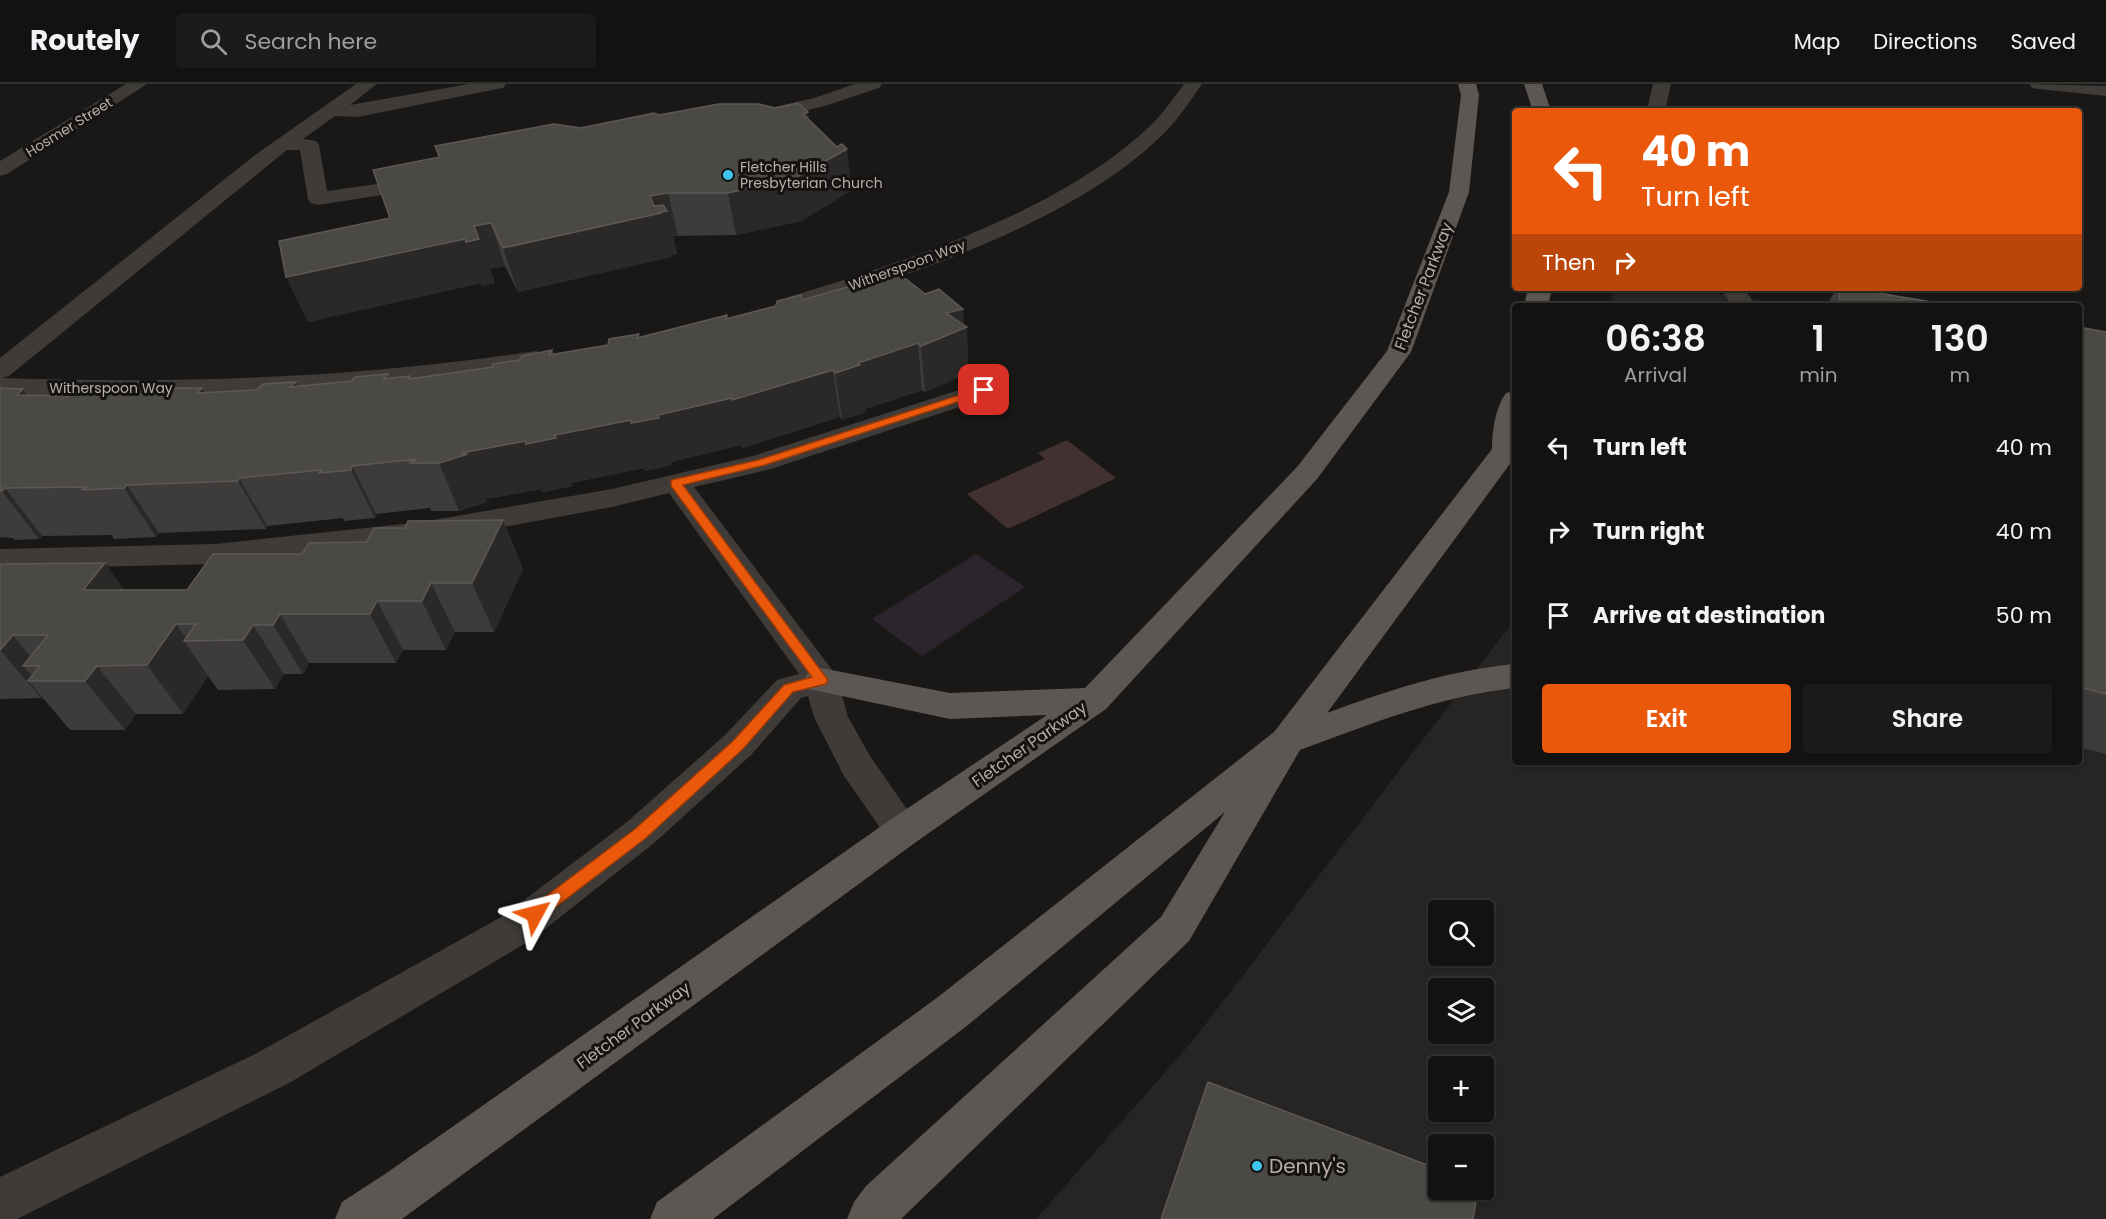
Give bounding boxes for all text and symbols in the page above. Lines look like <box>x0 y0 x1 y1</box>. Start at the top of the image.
search box <box>176 14 596 68</box>
text: Routely <box>30 21 140 60</box>
icon: search <box>197 25 230 58</box>
text: Search here <box>245 26 377 57</box>
text: Map <box>1794 27 1840 56</box>
text: Directions <box>1873 27 1977 56</box>
text: Saved <box>2010 27 2076 56</box>
street label: Hosmer Street <box>22 92 116 162</box>
text: 40 m <box>1641 122 1750 181</box>
icon: left <box>1542 132 1620 210</box>
place label: Fletcher Hills Presbyterian Church <box>740 157 883 193</box>
marker: Fletcher Hills Presbyterian Church <box>721 168 735 182</box>
text: Turn left <box>1641 178 1750 215</box>
street label: Fletcher Parkway <box>1389 219 1458 353</box>
street label: Witherspoon Way <box>846 234 969 296</box>
icon: right <box>1608 246 1641 279</box>
text: Then <box>1542 247 1596 278</box>
text: 06:38 <box>1605 313 1706 364</box>
text: 1 <box>1812 313 1825 364</box>
text: 130 <box>1931 313 1989 364</box>
text: Arrival <box>1624 361 1687 389</box>
text: min <box>1799 361 1837 389</box>
text: m <box>1949 361 1970 389</box>
pin <box>958 364 1009 415</box>
icon: arrive <box>967 373 1000 406</box>
street label: Witherspoon Way <box>49 378 173 398</box>
icon: left <box>1542 431 1575 464</box>
text: Turn left <box>1593 432 1687 463</box>
text: 40 m <box>1996 432 2052 463</box>
icon: right <box>1542 515 1575 548</box>
text: Turn right <box>1593 516 1704 547</box>
text: 40 m <box>1996 516 2052 547</box>
icon: arrive <box>1542 599 1575 632</box>
text: Arrive at destination <box>1593 600 1825 631</box>
text: 50 m <box>1996 600 2052 631</box>
button: Exit <box>1542 684 1791 753</box>
button: Share <box>1803 684 2052 753</box>
street label: Fletcher Parkway <box>967 696 1091 793</box>
position arrow <box>503 882 567 946</box>
map controls <box>1428 900 1494 1200</box>
button: search <box>1428 900 1494 966</box>
street label: Fletcher Parkway <box>572 976 695 1074</box>
button: layers <box>1428 978 1494 1044</box>
button: + <box>1428 1056 1494 1122</box>
button: − <box>1428 1134 1494 1200</box>
place label: Denny's <box>1269 1152 1346 1180</box>
marker: Denny's <box>1250 1159 1264 1173</box>

